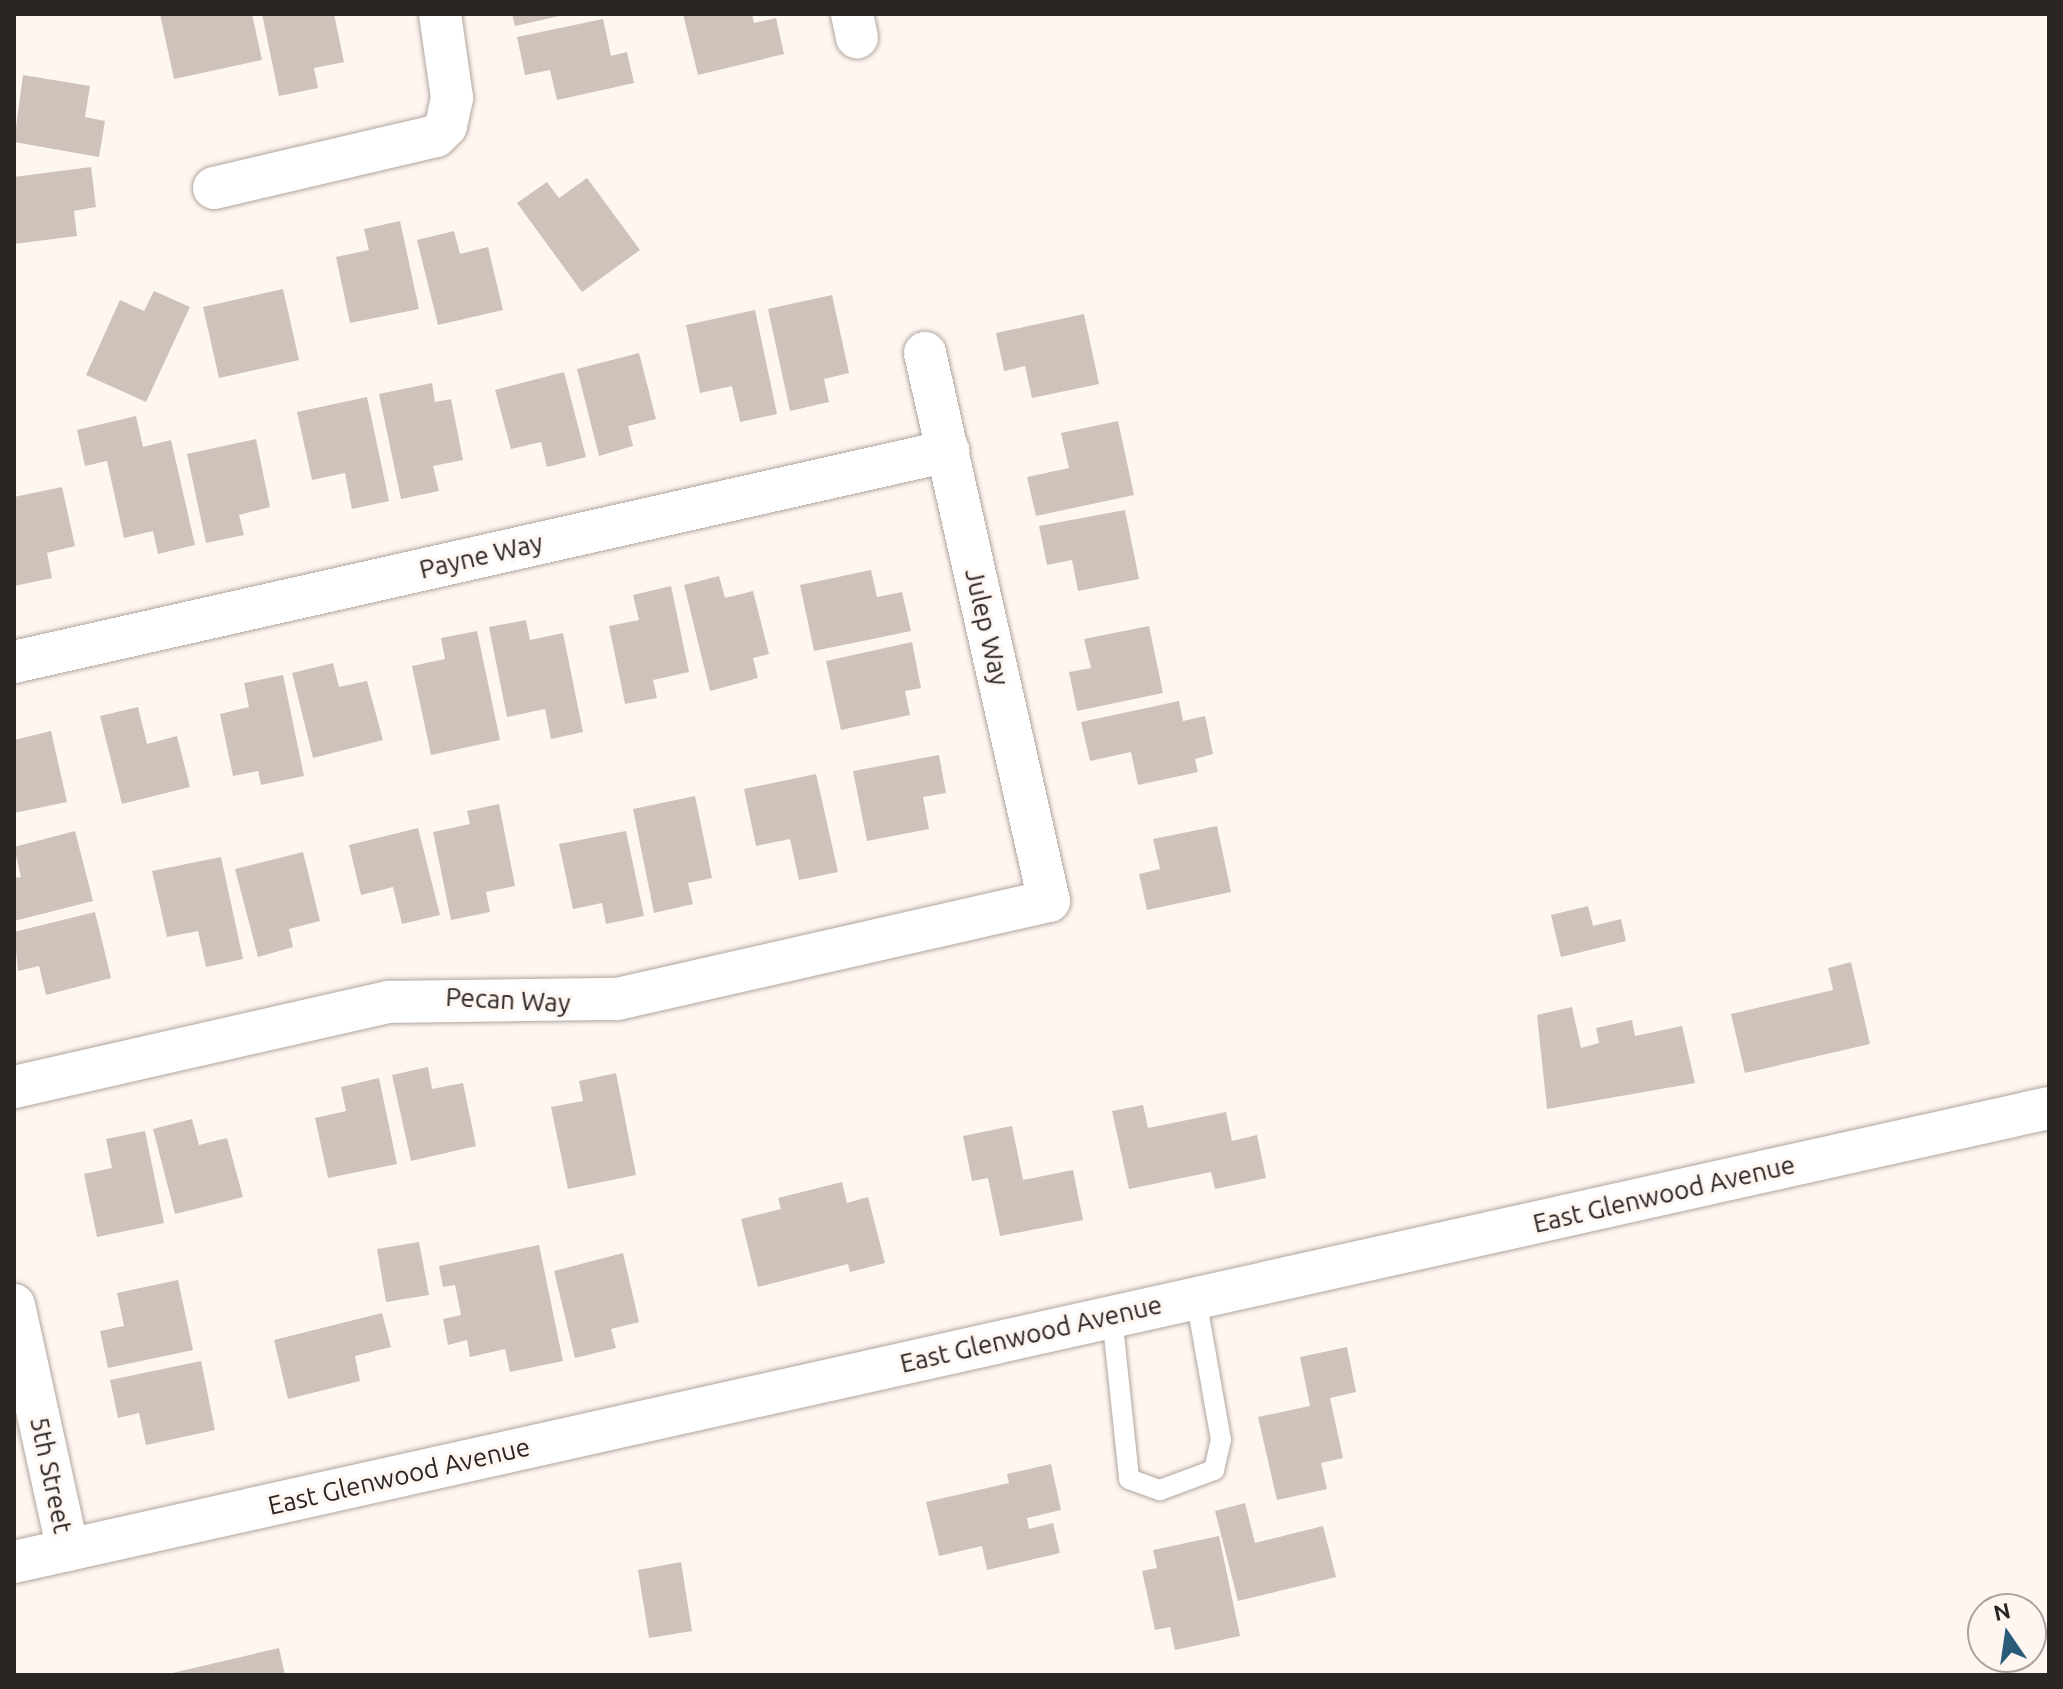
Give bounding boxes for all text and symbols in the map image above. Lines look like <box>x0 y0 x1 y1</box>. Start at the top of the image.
street label: Payne Way <box>416 527 546 585</box>
street label: Julep Way <box>958 565 1016 689</box>
street label: Pecan Way <box>445 981 571 1019</box>
street label: East Glenwood Avenue <box>1530 1149 1798 1239</box>
street label: East Glenwood Avenue <box>897 1289 1165 1379</box>
street label: 5th Street <box>23 1414 79 1536</box>
street label: East Glenwood Avenue <box>265 1431 533 1521</box>
north arrow <box>1967 1593 2047 1673</box>
text: N <box>1991 1597 2013 1625</box>

